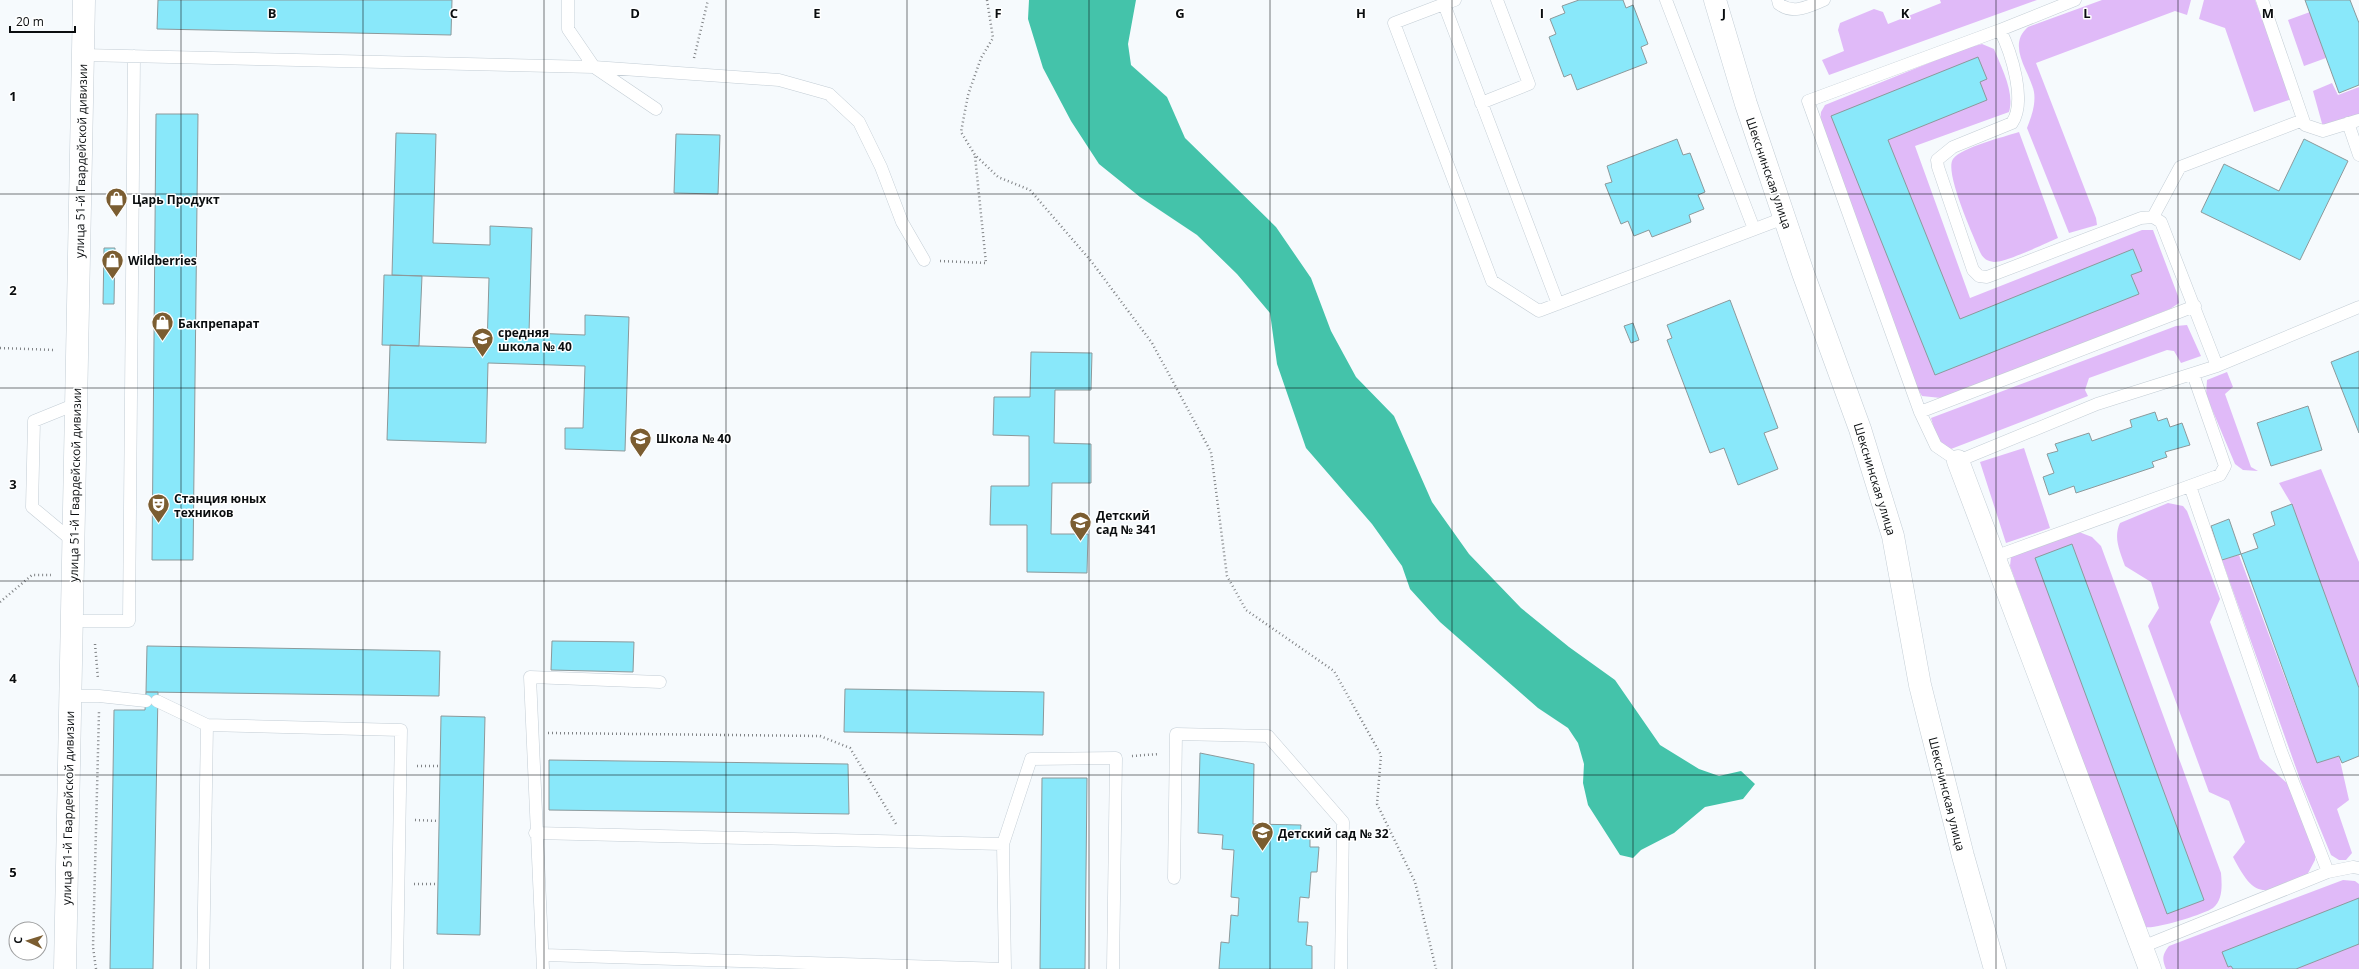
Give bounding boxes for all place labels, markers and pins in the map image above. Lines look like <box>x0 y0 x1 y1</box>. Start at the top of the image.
shop icon: Царь Продукт <box>104 186 130 219</box>
place label: Царь Продукт <box>132 191 220 208</box>
shop icon: Wildberries <box>99 247 125 280</box>
place label: Wildberries <box>128 252 197 269</box>
shop icon: Бакпрепарат <box>150 310 176 343</box>
place label: Бакпрепарат <box>178 315 260 332</box>
place label: средняя школа № 40 <box>498 324 572 355</box>
school or university icon: средняя школа № 40 <box>470 326 496 359</box>
school or university icon: Школа № 40 <box>627 425 653 458</box>
place label: Школа № 40 <box>656 430 731 447</box>
place label: Станция юных техников <box>174 490 266 521</box>
theatre icon: Станция юных техников <box>145 492 171 525</box>
place label: Детский сад № 341 <box>1096 507 1157 538</box>
school or university icon: Детский сад № 341 <box>1068 509 1094 542</box>
school or university icon: Детский сад № 32 <box>1249 820 1275 853</box>
place label: Детский сад № 32 <box>1278 825 1389 842</box>

